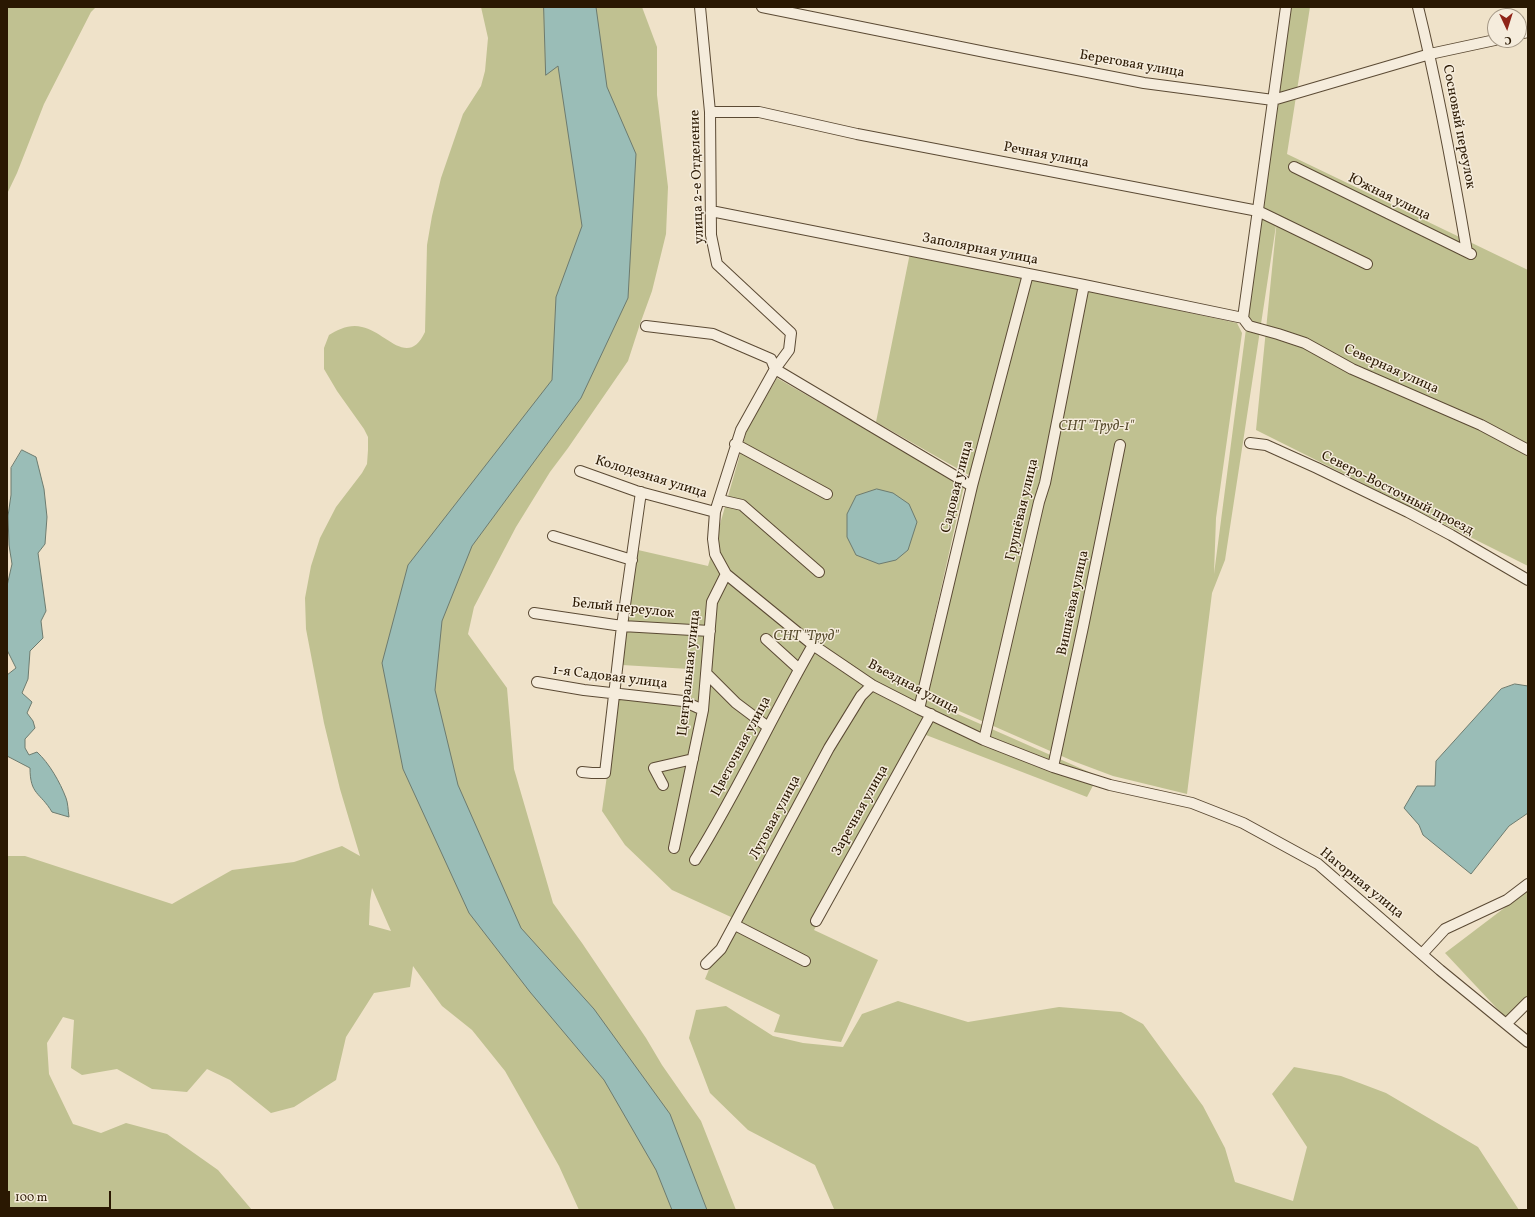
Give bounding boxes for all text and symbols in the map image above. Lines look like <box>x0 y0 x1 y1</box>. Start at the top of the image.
north arrow <box>1487 8 1527 48</box>
text: С <box>1504 32 1512 47</box>
street label: Береговая улица <box>1078 47 1186 83</box>
street label: Сосновый переулок <box>1438 63 1478 191</box>
street label: улица 2-е Отделение <box>687 110 709 244</box>
street label: Речная улица <box>1002 139 1090 173</box>
street label: Южная улица <box>1345 171 1433 225</box>
street label: Заполярная улица <box>920 230 1040 270</box>
street label: Северная улица <box>1341 342 1441 398</box>
park label: СНТ "Труд-1" <box>1058 419 1134 435</box>
street label: Садовая улица <box>938 439 978 535</box>
street label: Северо-Восточный проезд <box>1318 448 1476 540</box>
street label: Колодезная улица <box>593 453 709 503</box>
street label: Грушёвая улица <box>1003 457 1043 563</box>
street label: Вишнёвая улица <box>1055 549 1093 657</box>
street label: Белый переулок <box>571 595 675 623</box>
street label: Центральная улица <box>675 609 705 737</box>
park label: СНТ "Труд" <box>773 629 839 645</box>
street label: Въездная улица <box>864 657 962 719</box>
street label: 1-я Садовая улица <box>552 663 668 693</box>
street label: Цветочная улица <box>708 694 776 800</box>
street label: Заречная улица <box>829 763 893 859</box>
street label: Луговая улица <box>747 773 805 863</box>
street label: Нагорная улица <box>1315 845 1407 923</box>
scale bar <box>10 1183 113 1209</box>
text: 100 m <box>15 1190 47 1206</box>

